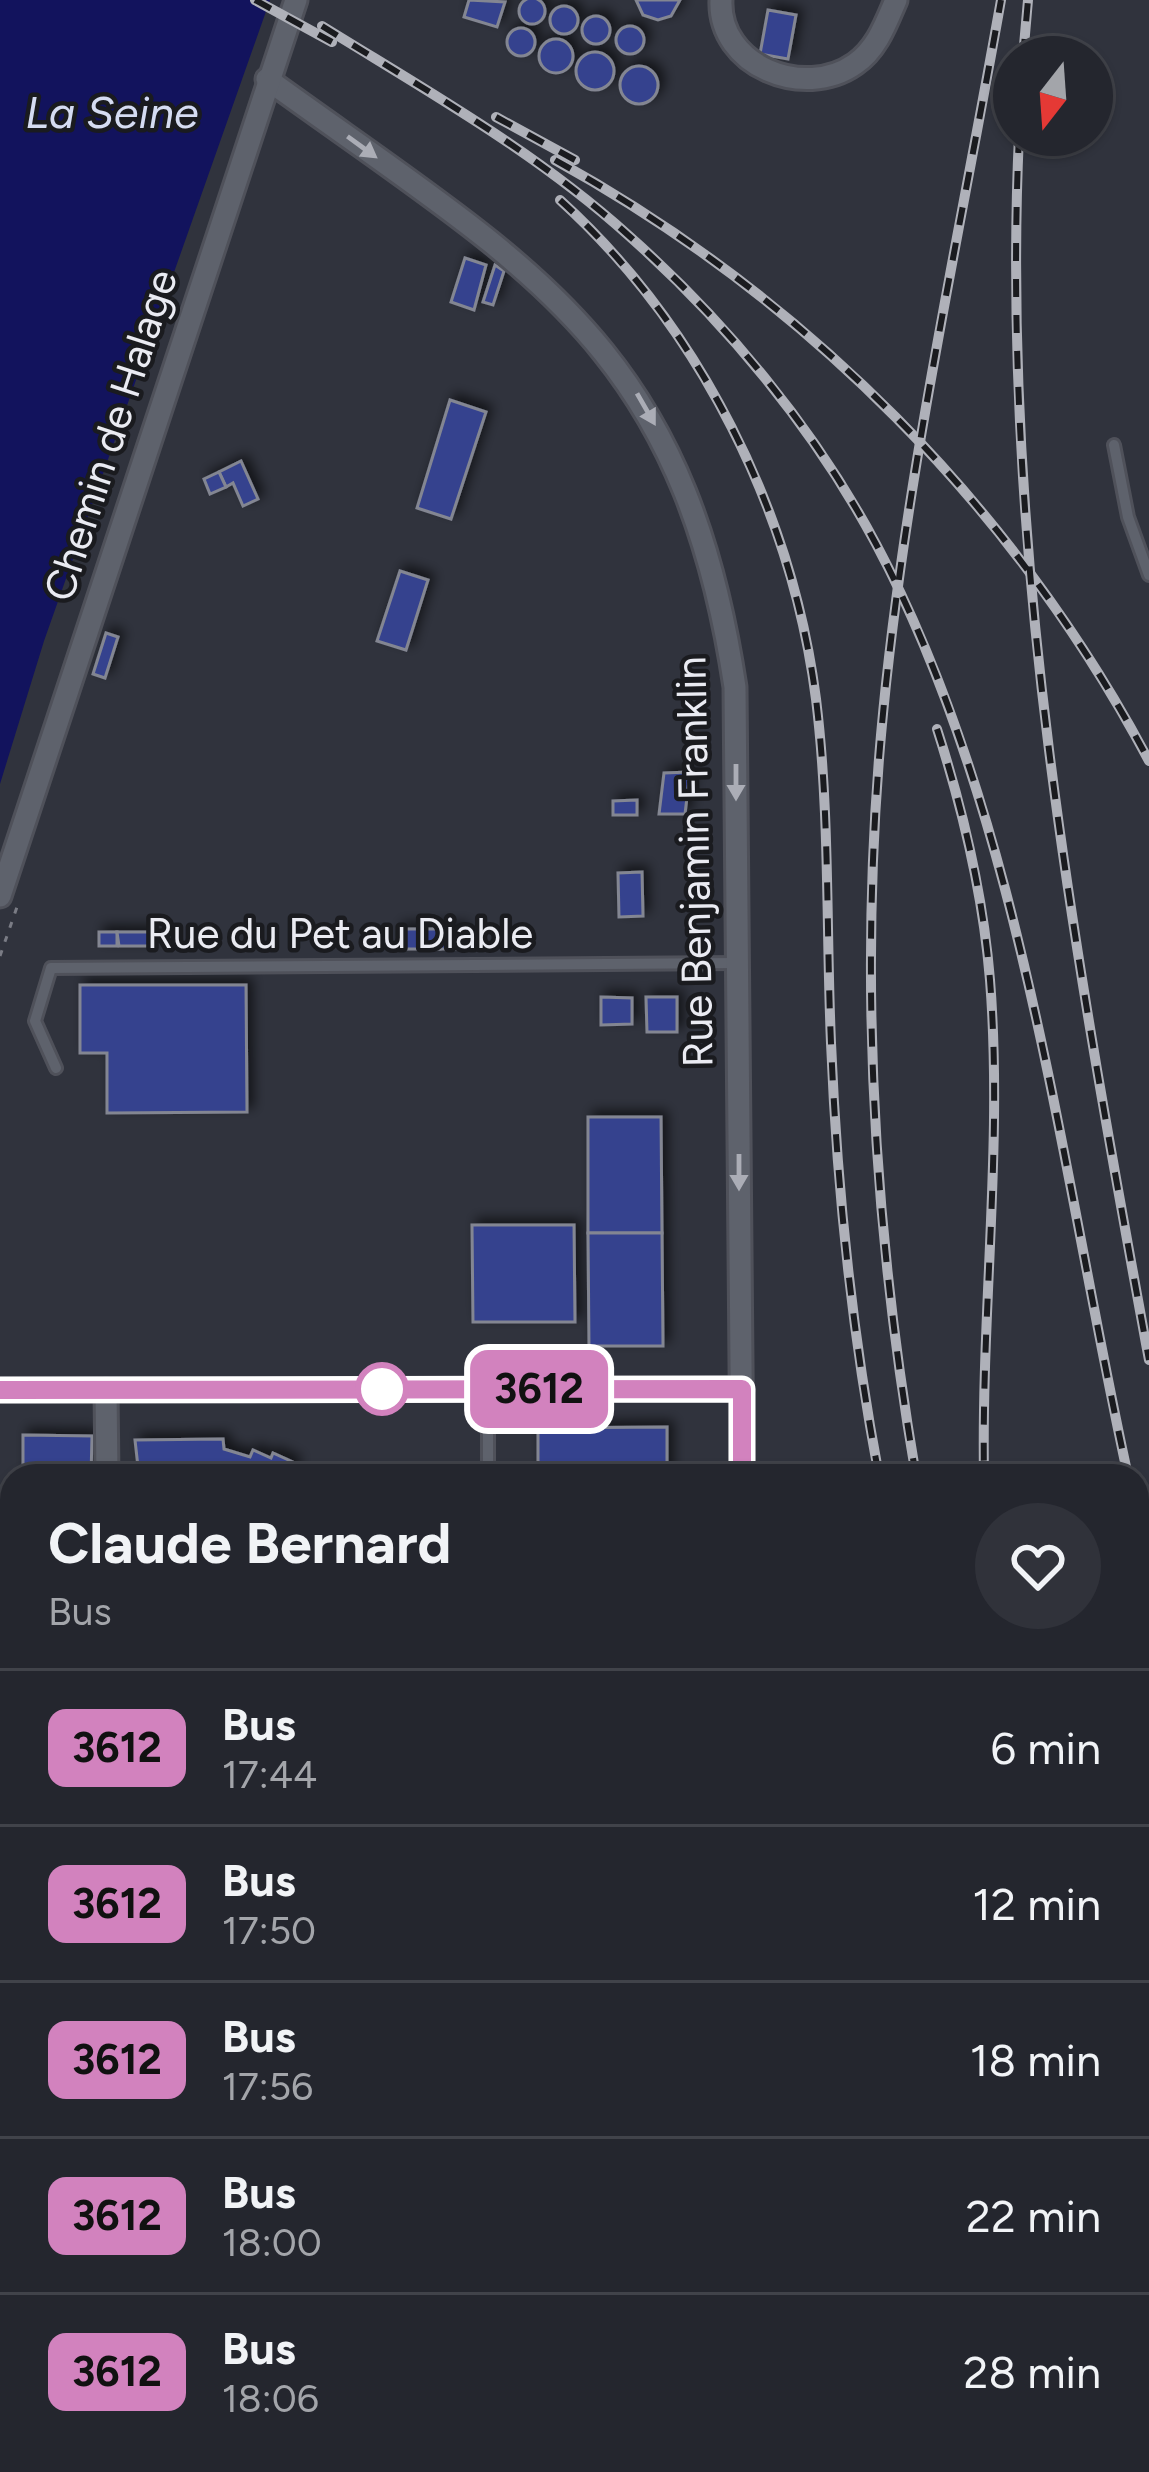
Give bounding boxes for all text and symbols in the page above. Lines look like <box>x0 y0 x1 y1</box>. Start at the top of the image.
north arrow <box>993 36 1113 156</box>
map controls <box>993 36 1113 156</box>
water label: La Seine <box>25 85 199 139</box>
one-way arrow <box>346 135 378 159</box>
street label: Chemin de Halage <box>33 263 188 607</box>
one-way arrow <box>635 392 656 426</box>
street label: Rue Benjamin Franklin <box>665 656 724 1068</box>
one-way arrow <box>726 764 746 802</box>
street label: Rue du Pet au Diable <box>147 908 533 959</box>
one-way arrow <box>729 1154 749 1192</box>
line badge: 3612 <box>455 1350 623 1428</box>
text: 3612 <box>494 1363 584 1414</box>
unlabelled marker <box>357 1364 407 1414</box>
button: heart <box>975 1503 1101 1629</box>
text: Claude Bernard <box>48 1509 452 1577</box>
text: Bus <box>48 1588 112 1635</box>
text: Bus <box>222 1697 296 1751</box>
text: 6 min <box>991 1721 1101 1775</box>
text: 3612 <box>72 1722 162 1773</box>
text: 17:44 <box>222 1751 317 1798</box>
text: Bus <box>222 1853 296 1907</box>
text: 12 min <box>972 1877 1101 1931</box>
text: 3612 <box>72 1878 162 1929</box>
text: 17:50 <box>222 1907 316 1954</box>
text: Bus <box>222 2009 296 2063</box>
text: 18 min <box>970 2033 1101 2087</box>
text: 3612 <box>72 2034 162 2085</box>
text: 17:56 <box>222 2063 313 2110</box>
text: Bus <box>222 2165 296 2219</box>
text: 22 min <box>966 2189 1101 2243</box>
text: 3612 <box>72 2190 162 2241</box>
text: 18:00 <box>222 2219 322 2266</box>
text: Bus <box>222 2321 296 2375</box>
text: 28 min <box>963 2345 1101 2399</box>
text: 3612 <box>72 2346 162 2397</box>
text: 18:06 <box>222 2375 319 2422</box>

